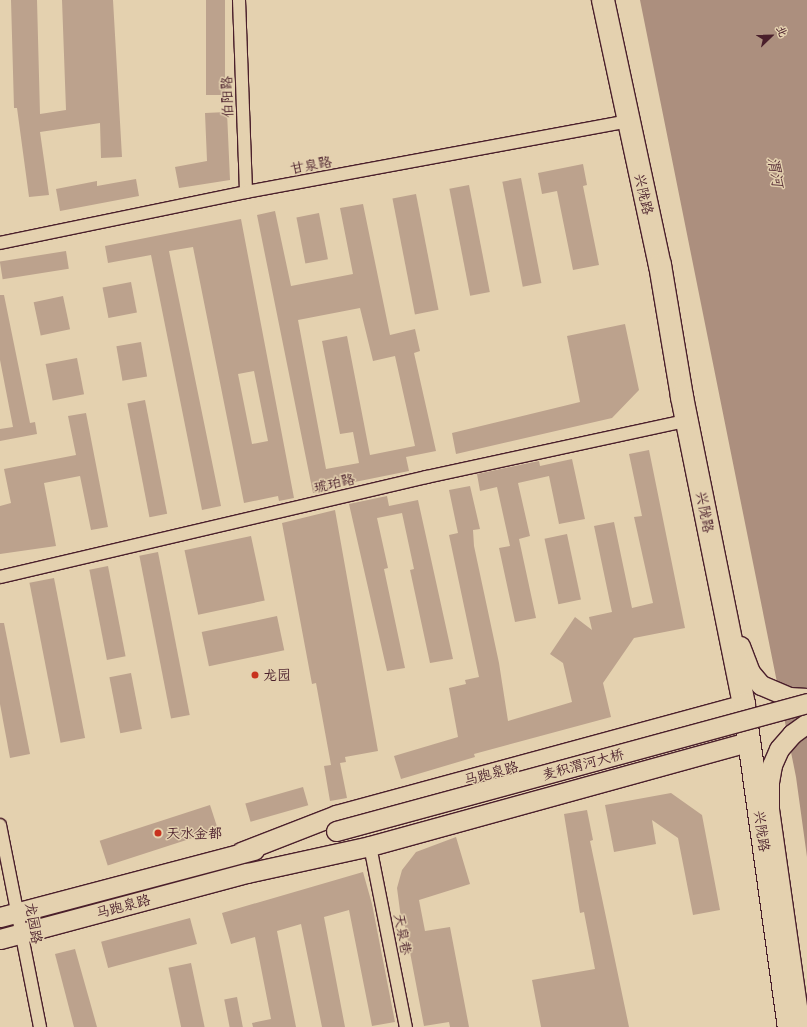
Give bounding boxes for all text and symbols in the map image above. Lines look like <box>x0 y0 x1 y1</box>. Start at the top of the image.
north arrow <box>751 16 791 56</box>
text: 北 <box>773 24 791 39</box>
street label: 伯阳路 <box>218 76 236 118</box>
street label: 甘泉路 <box>289 153 333 177</box>
water label: 渭河 <box>765 156 787 188</box>
street label: 兴陇路 <box>631 172 657 216</box>
street label: 琥珀路 <box>312 470 356 496</box>
street label: 兴陇路 <box>693 490 717 534</box>
place label: 龙园 <box>263 667 291 683</box>
marker: 龙园 <box>250 670 260 680</box>
street label: 麦积渭河大桥 <box>540 745 626 783</box>
street label: 马跑泉路 <box>462 758 520 788</box>
street label: 兴陇路 <box>751 809 773 853</box>
place label: 天水金都 <box>166 825 222 841</box>
marker: 天水金都 <box>153 828 163 838</box>
street label: 马跑泉路 <box>94 891 152 921</box>
street label: 龙园路 <box>22 901 46 945</box>
street label: 天泉巷 <box>391 912 415 956</box>

